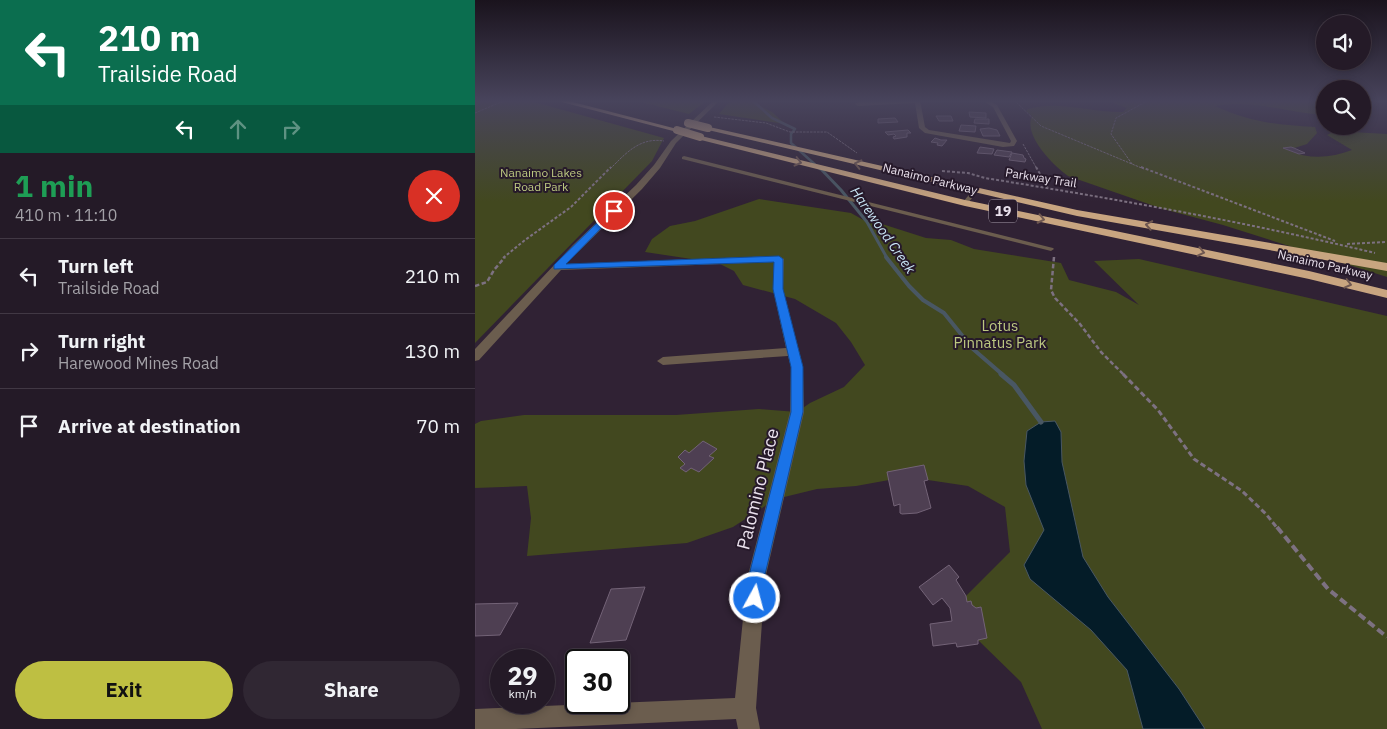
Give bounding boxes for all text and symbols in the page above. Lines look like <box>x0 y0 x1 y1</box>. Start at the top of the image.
text: 210 m <box>98 15 201 61</box>
map controls <box>1316 15 1371 135</box>
button: sound <box>1316 15 1371 70</box>
icon: left <box>15 20 80 85</box>
text: Trailside Road <box>98 59 238 88</box>
button: search <box>1316 80 1371 135</box>
icon: left <box>171 115 199 143</box>
icon: ahead <box>224 115 252 143</box>
icon: right <box>277 115 305 143</box>
one-way arrow <box>794 156 802 166</box>
one-way arrow <box>854 159 863 170</box>
street label: Nanaimo Parkway <box>881 160 979 198</box>
street label: Parkway Trail <box>1004 164 1078 191</box>
park label: Nanaimo Lakes Road Park <box>500 165 582 194</box>
text: 1 min <box>15 166 93 205</box>
button: close <box>408 170 460 222</box>
water label: Harewood Creek <box>846 183 920 278</box>
pin <box>593 190 635 232</box>
icon: arrive <box>600 197 628 225</box>
road number: 19 <box>989 200 1017 222</box>
text: 410 m · 11:10 <box>15 205 117 225</box>
one-way arrow <box>1037 213 1046 223</box>
one-way arrow <box>1145 221 1154 231</box>
one-way arrow <box>1196 246 1205 257</box>
street label: Nanaimo Parkway <box>1276 246 1374 283</box>
text: Turn left <box>58 254 134 278</box>
icon: left <box>15 262 43 290</box>
text: 210 m <box>405 264 460 288</box>
text: Trailside Road <box>58 278 160 298</box>
one-way arrow <box>1343 278 1352 289</box>
park label: Lotus Pinnatus Park <box>954 316 1047 352</box>
text: Turn right <box>58 329 145 353</box>
icon: right <box>15 337 43 365</box>
text: 130 m <box>405 339 460 363</box>
text: Harewood Mines Road <box>58 353 219 373</box>
icon: arrive <box>15 412 43 440</box>
text: Arrive at destination <box>58 414 241 438</box>
text: 70 m <box>416 414 460 438</box>
street label: Palomino Place <box>731 426 784 552</box>
position arrow <box>728 571 780 623</box>
speed limit sign: 30 <box>565 649 630 714</box>
text: 29 <box>507 659 538 692</box>
button: Exit <box>15 661 233 719</box>
button: Share <box>243 661 460 719</box>
text: km/h <box>508 686 537 701</box>

